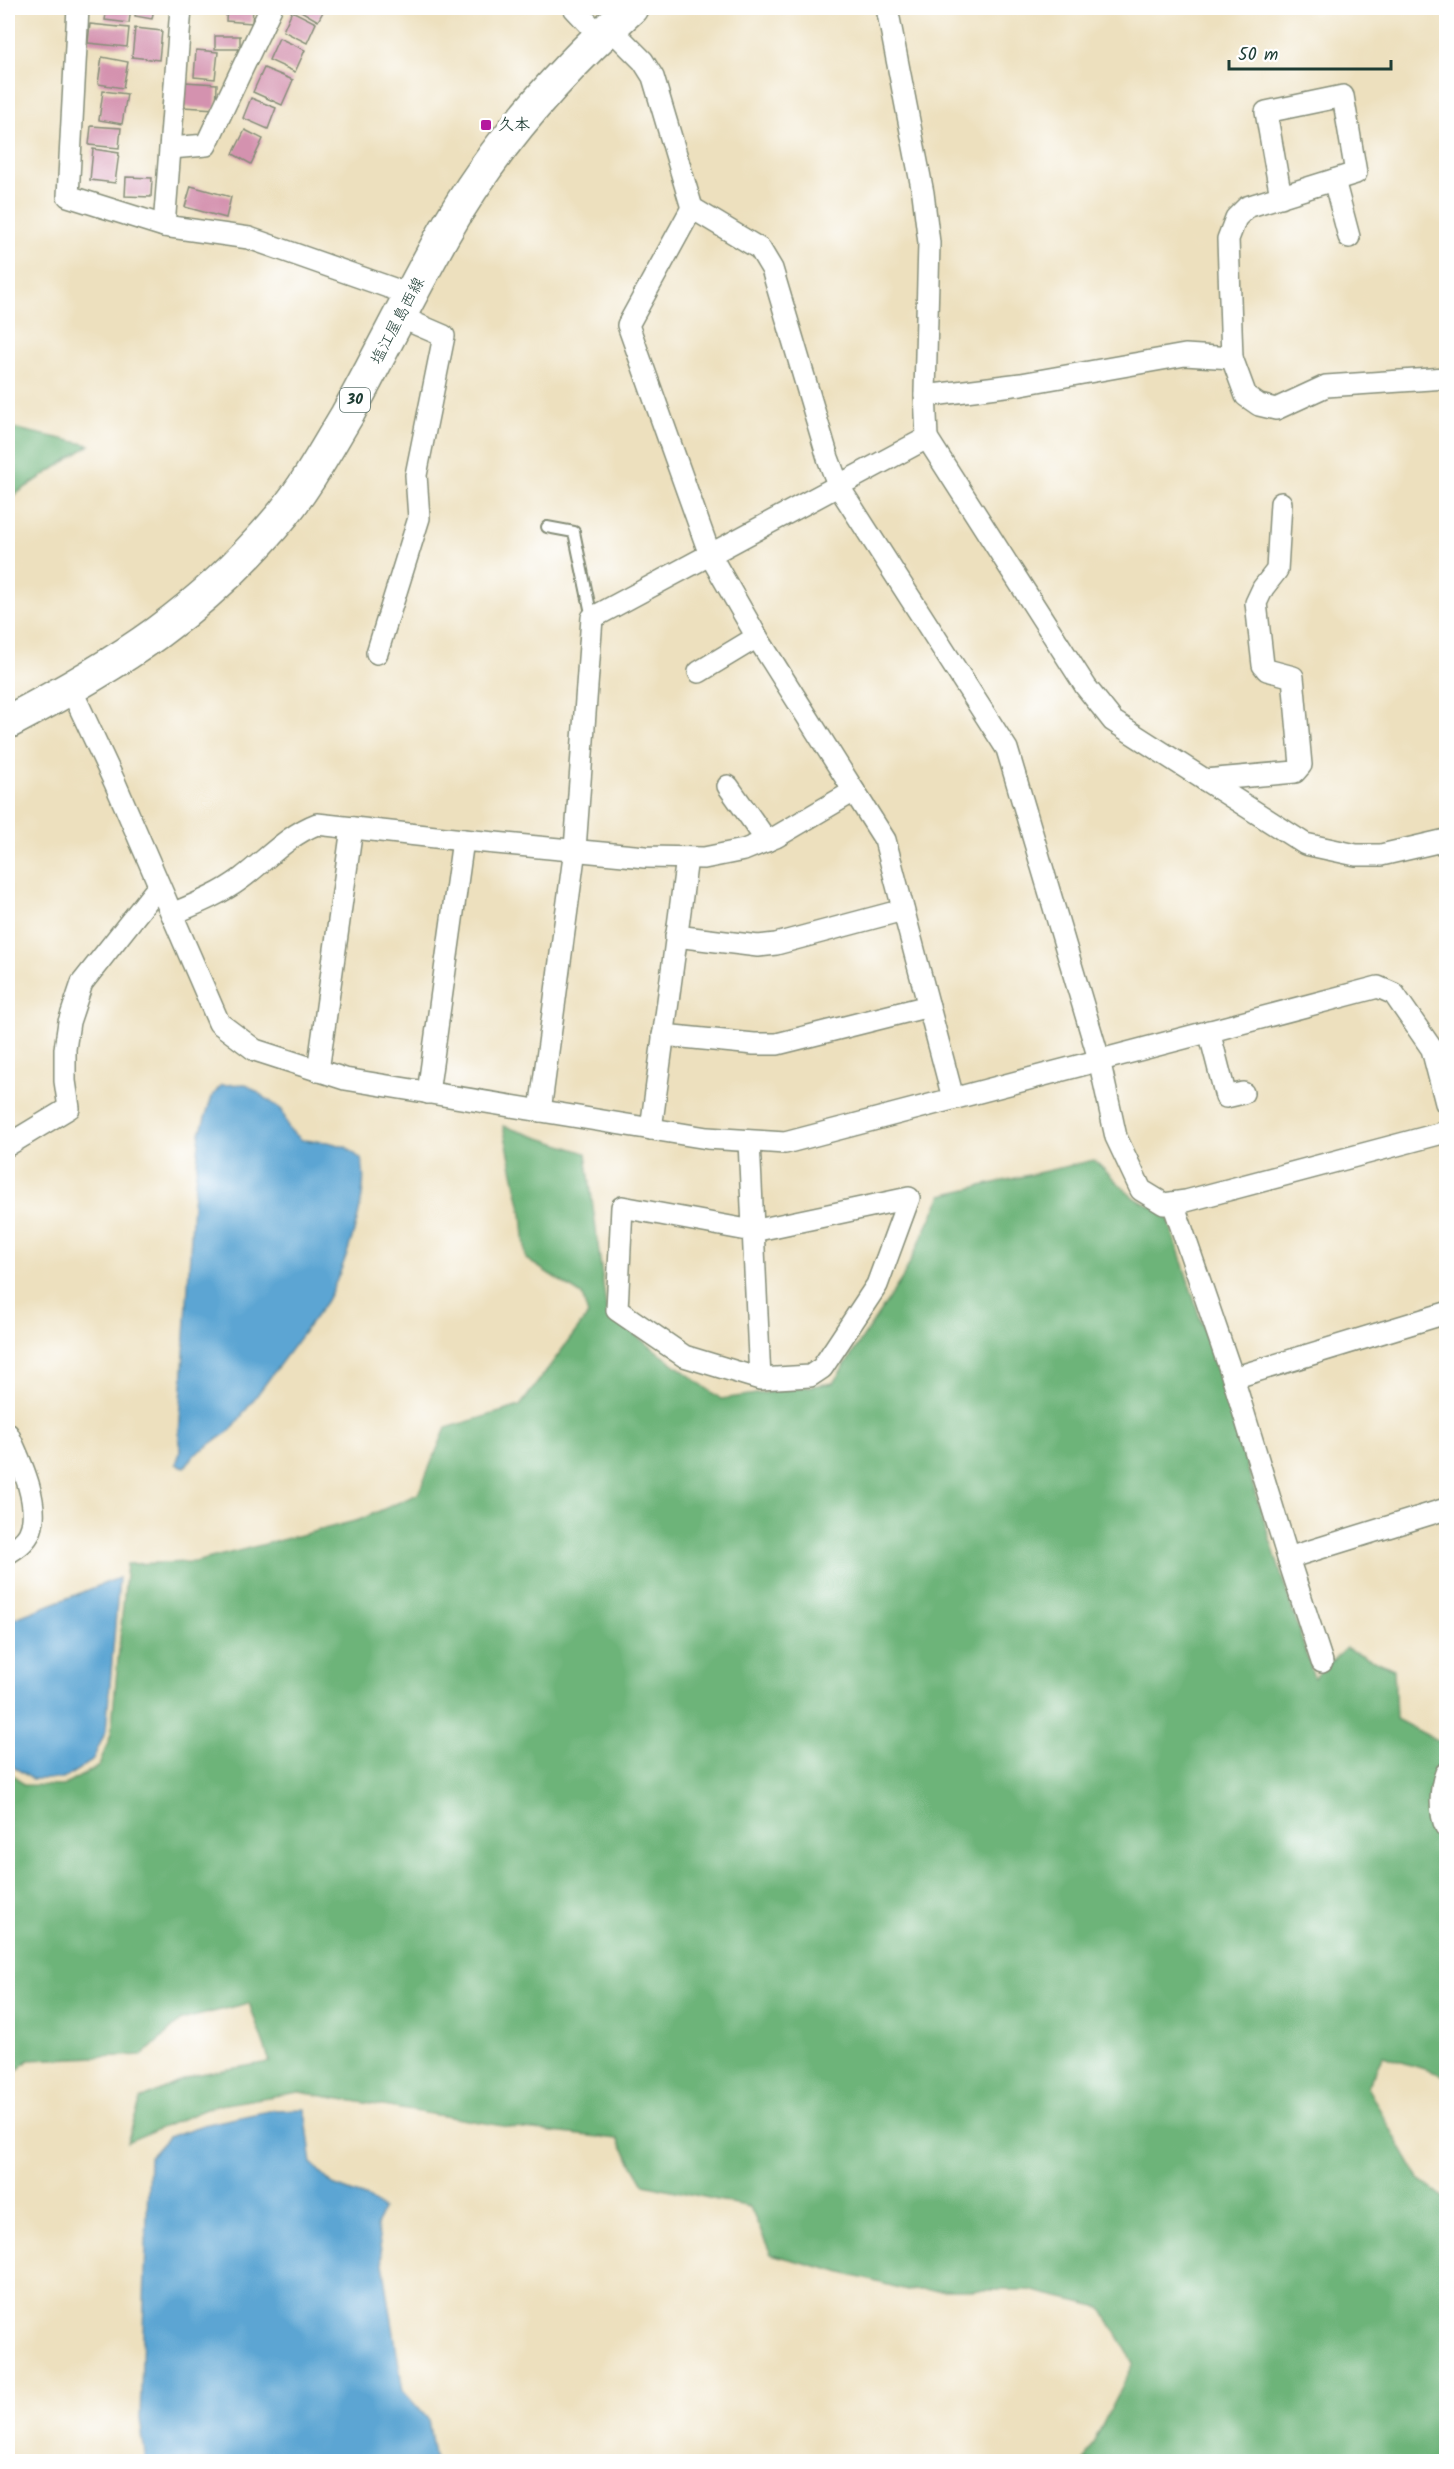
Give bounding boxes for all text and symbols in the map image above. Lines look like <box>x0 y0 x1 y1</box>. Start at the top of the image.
scale bar <box>1229 33 1391 71</box>
text: 50 m <box>1238 41 1278 70</box>
place label: 久本 <box>498 113 530 138</box>
marker: 久本 <box>479 118 493 132</box>
street label: 塩江屋島西線 <box>364 273 432 369</box>
road number: 30 <box>340 388 370 412</box>

